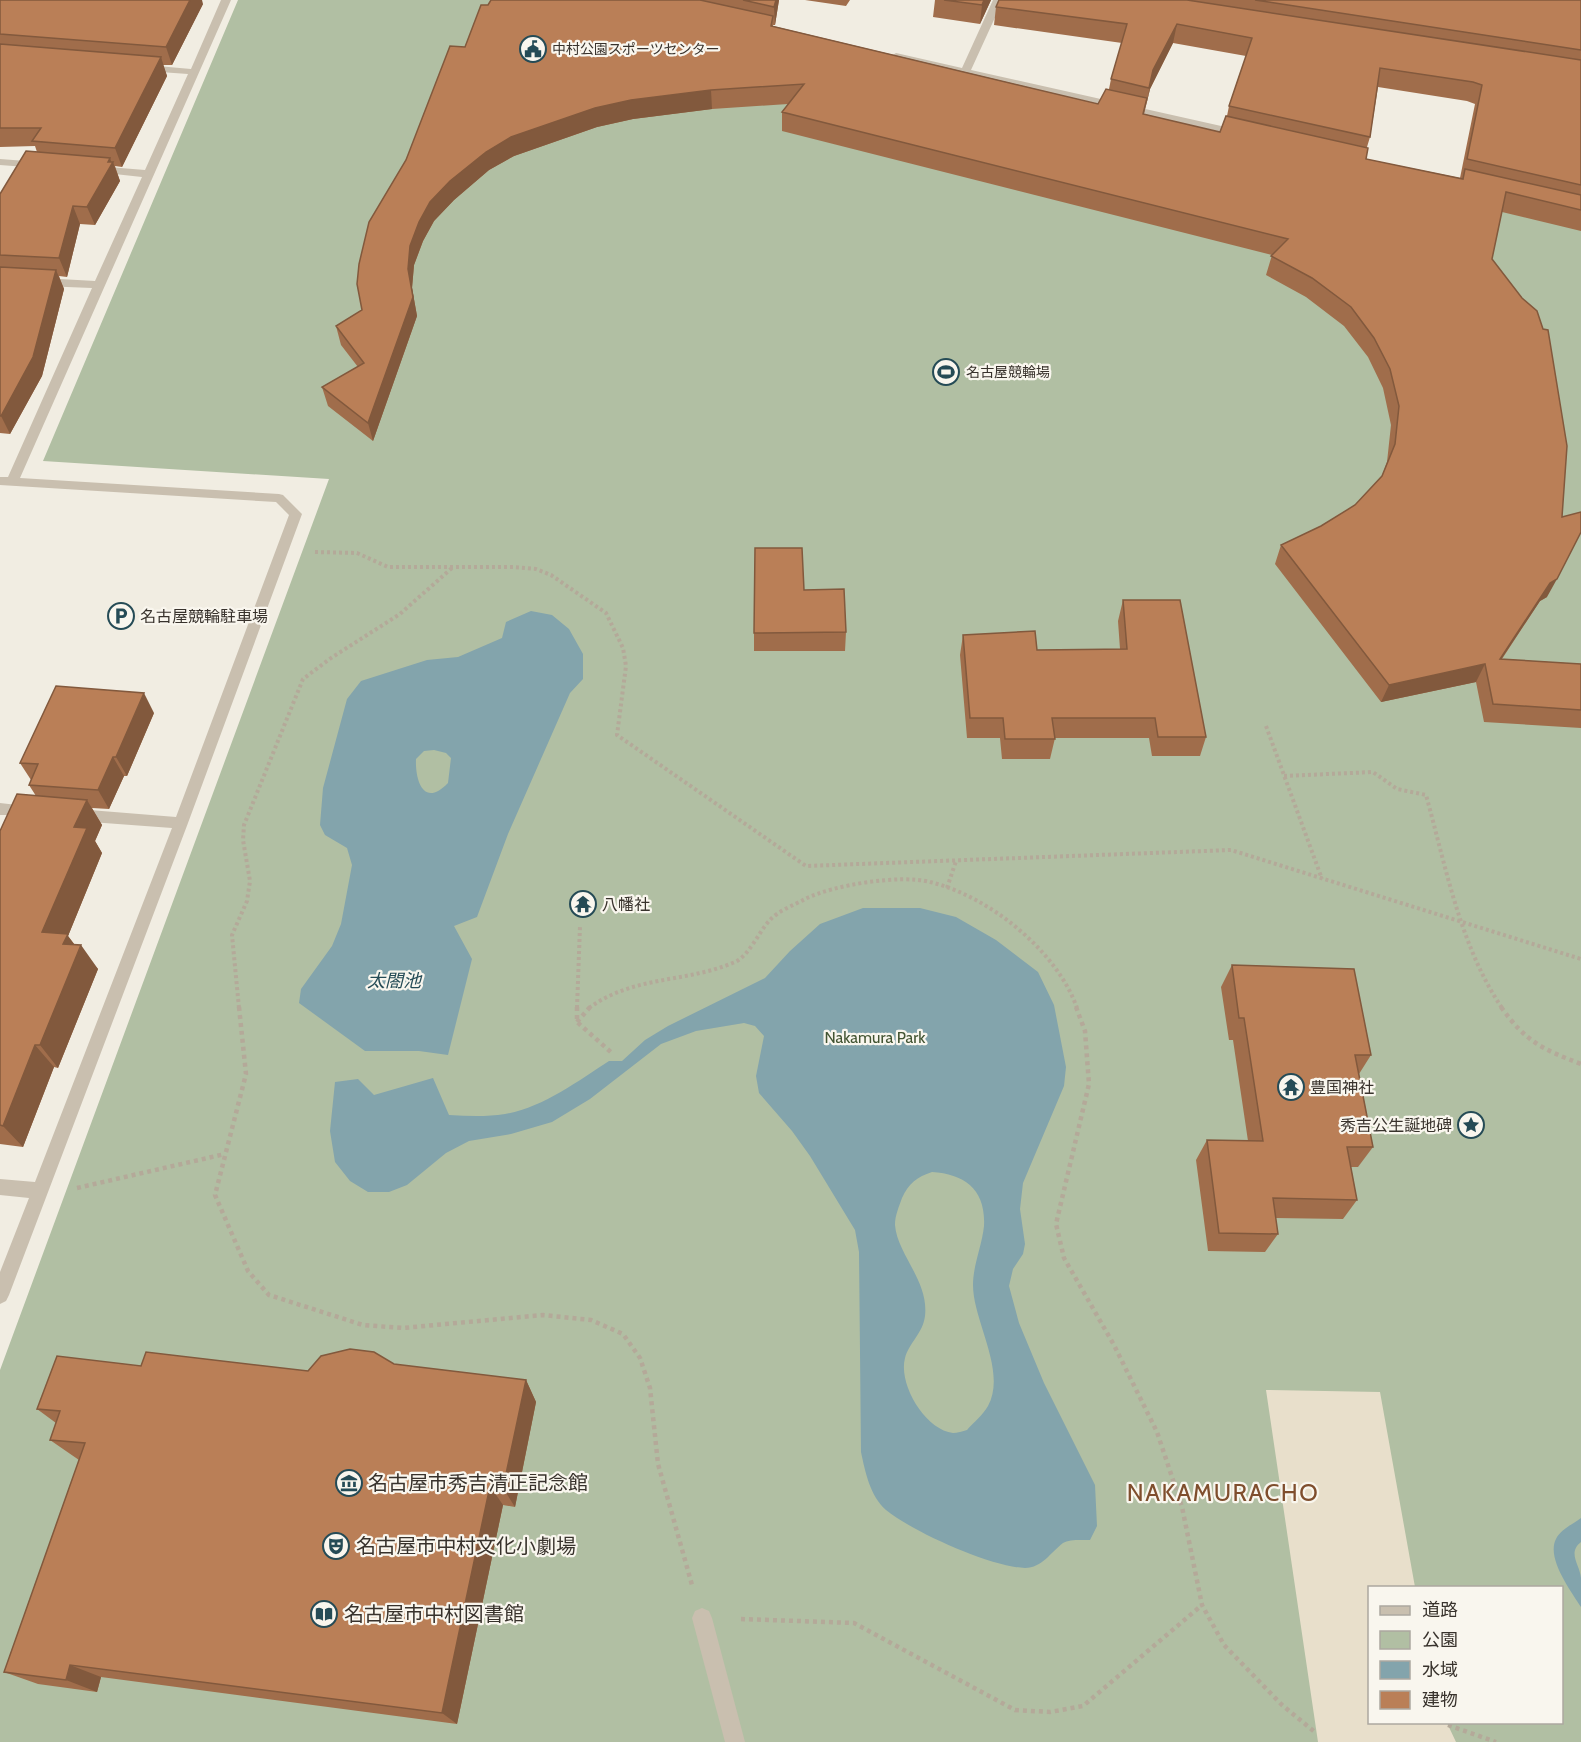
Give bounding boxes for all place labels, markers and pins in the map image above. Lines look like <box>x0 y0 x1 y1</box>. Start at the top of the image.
public building icon: 中村公園スポーツセンター <box>518 34 548 64</box>
place label: 中村公園スポーツセンター <box>552 40 720 58</box>
sports icon: 名古屋競輪場 <box>931 357 961 387</box>
place label: 名古屋競輪場 <box>966 363 1050 381</box>
parking icon: 名古屋競輪駐車場 <box>106 601 136 631</box>
place label: 名古屋競輪駐車場 <box>140 607 268 626</box>
temple icon: 八幡社 <box>568 889 598 919</box>
place label: 八幡社 <box>602 895 650 914</box>
temple icon: 豊国神社 <box>1276 1072 1306 1102</box>
place label: 豊国神社 <box>1310 1078 1374 1097</box>
place icon: 秀吉公生誕地碑 <box>1456 1110 1486 1140</box>
place label: 秀吉公生誕地碑 <box>1340 1116 1452 1135</box>
museum icon: 名古屋市秀吉清正記念館 <box>334 1468 364 1498</box>
place label: 名古屋市秀吉清正記念館 <box>368 1471 588 1495</box>
theatre icon: 名古屋市中村文化小劇場 <box>321 1531 351 1561</box>
place label: 名古屋市中村文化小劇場 <box>356 1534 576 1558</box>
library icon: 名古屋市中村図書館 <box>309 1599 339 1629</box>
place label: 名古屋市中村図書館 <box>344 1602 524 1626</box>

